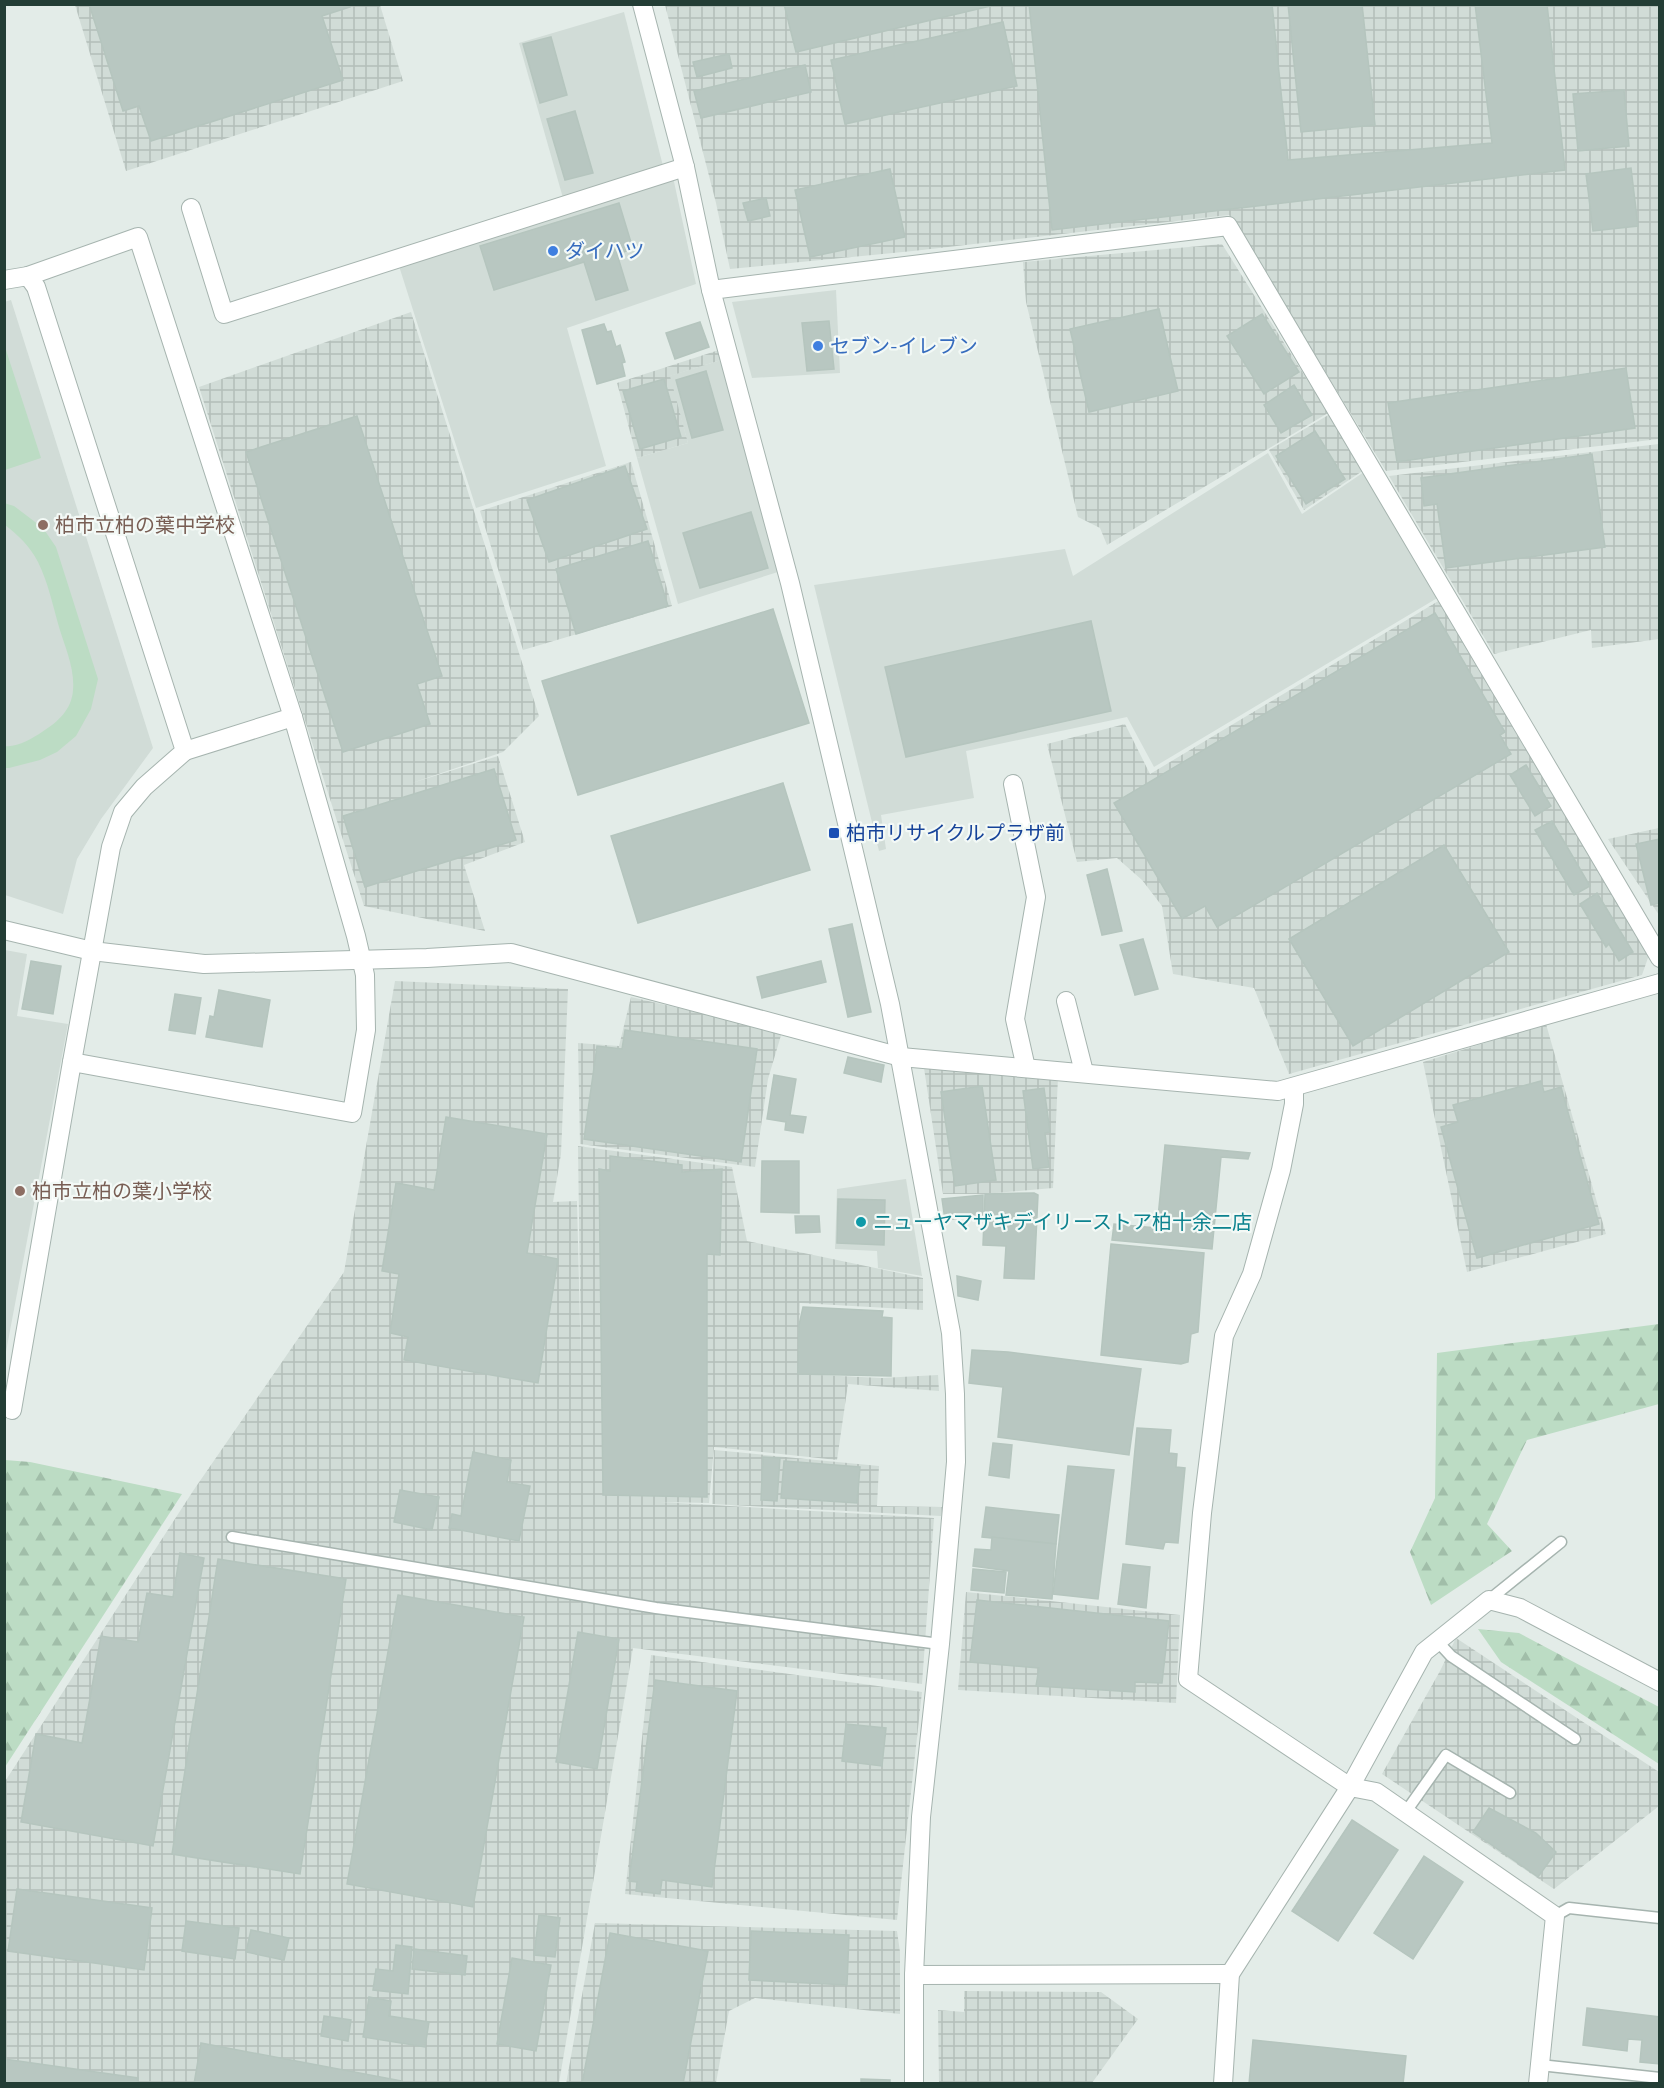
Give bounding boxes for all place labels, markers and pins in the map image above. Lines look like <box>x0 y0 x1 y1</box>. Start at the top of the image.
place label: ダイハツ <box>565 239 645 263</box>
marker: ダイハツ <box>546 244 560 258</box>
place label: セブン-イレブン <box>830 334 978 358</box>
marker: セブン-イレブン <box>811 339 825 353</box>
place label: 柏市立柏の葉中学校 <box>55 513 235 537</box>
marker: 柏市立柏の葉中学校 <box>36 518 50 532</box>
place label: 柏市リサイクルプラザ前 <box>846 821 1065 845</box>
marker: 柏市リサイクルプラザ前 <box>827 826 841 840</box>
place label: 柏市立柏の葉小学校 <box>32 1179 212 1203</box>
marker: 柏市立柏の葉小学校 <box>13 1184 27 1198</box>
place label: ニューヤマザキデイリーストア柏十余二店 <box>873 1210 1252 1234</box>
marker: ニューヤマザキデイリーストア柏十余二店 <box>854 1215 868 1229</box>

